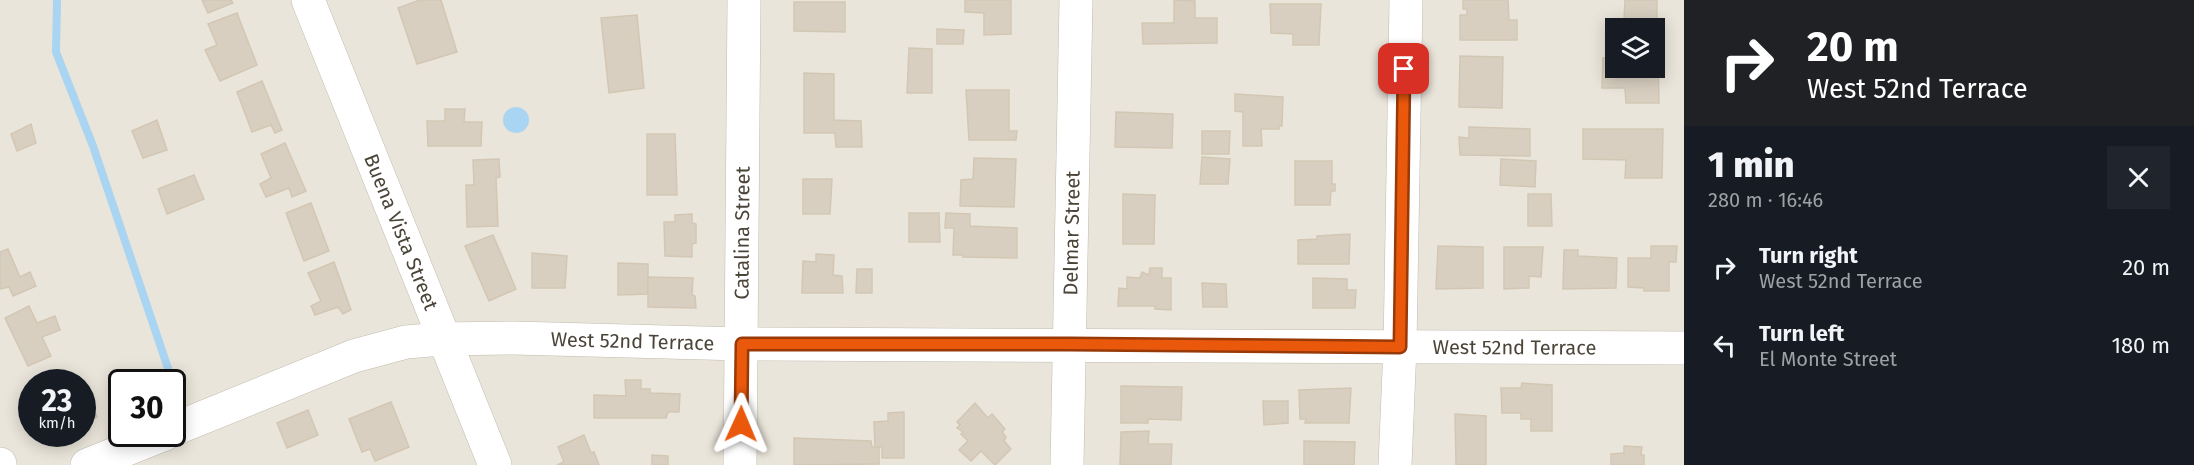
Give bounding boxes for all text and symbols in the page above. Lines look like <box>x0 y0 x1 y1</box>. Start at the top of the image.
map controls <box>1605 18 1665 78</box>
button: layers <box>1605 18 1665 78</box>
text: 20 m <box>1807 22 1899 72</box>
icon: right <box>1708 24 1786 102</box>
pin <box>1378 43 1429 94</box>
icon: arrive <box>1387 52 1420 85</box>
text: West 52nd Terrace <box>1807 73 2028 105</box>
text: 1 min <box>1708 143 1794 187</box>
button: close <box>2107 146 2170 209</box>
street label: Buena Vista Street <box>359 150 444 314</box>
street label: Catalina Street <box>729 165 755 300</box>
street label: Delmar Street <box>1058 170 1085 296</box>
text: 280 m · 16:46 <box>1708 188 1823 212</box>
text: Turn right <box>1759 242 1858 269</box>
icon: right <box>1708 251 1741 284</box>
text: 20 m <box>2122 254 2170 281</box>
text: West 52nd Terrace <box>1759 269 1923 293</box>
text: Turn left <box>1759 320 1844 347</box>
street label: West 52nd Terrace <box>550 327 715 355</box>
icon: left <box>1708 329 1741 362</box>
text: 180 m <box>2111 332 2170 359</box>
street label: West 52nd Terrace <box>1433 335 1596 360</box>
text: El Monte Street <box>1759 347 1897 371</box>
speed limit sign: 30 <box>108 369 186 447</box>
text: 23 <box>42 383 72 419</box>
position arrow <box>709 392 773 456</box>
text: km/h <box>38 414 76 432</box>

